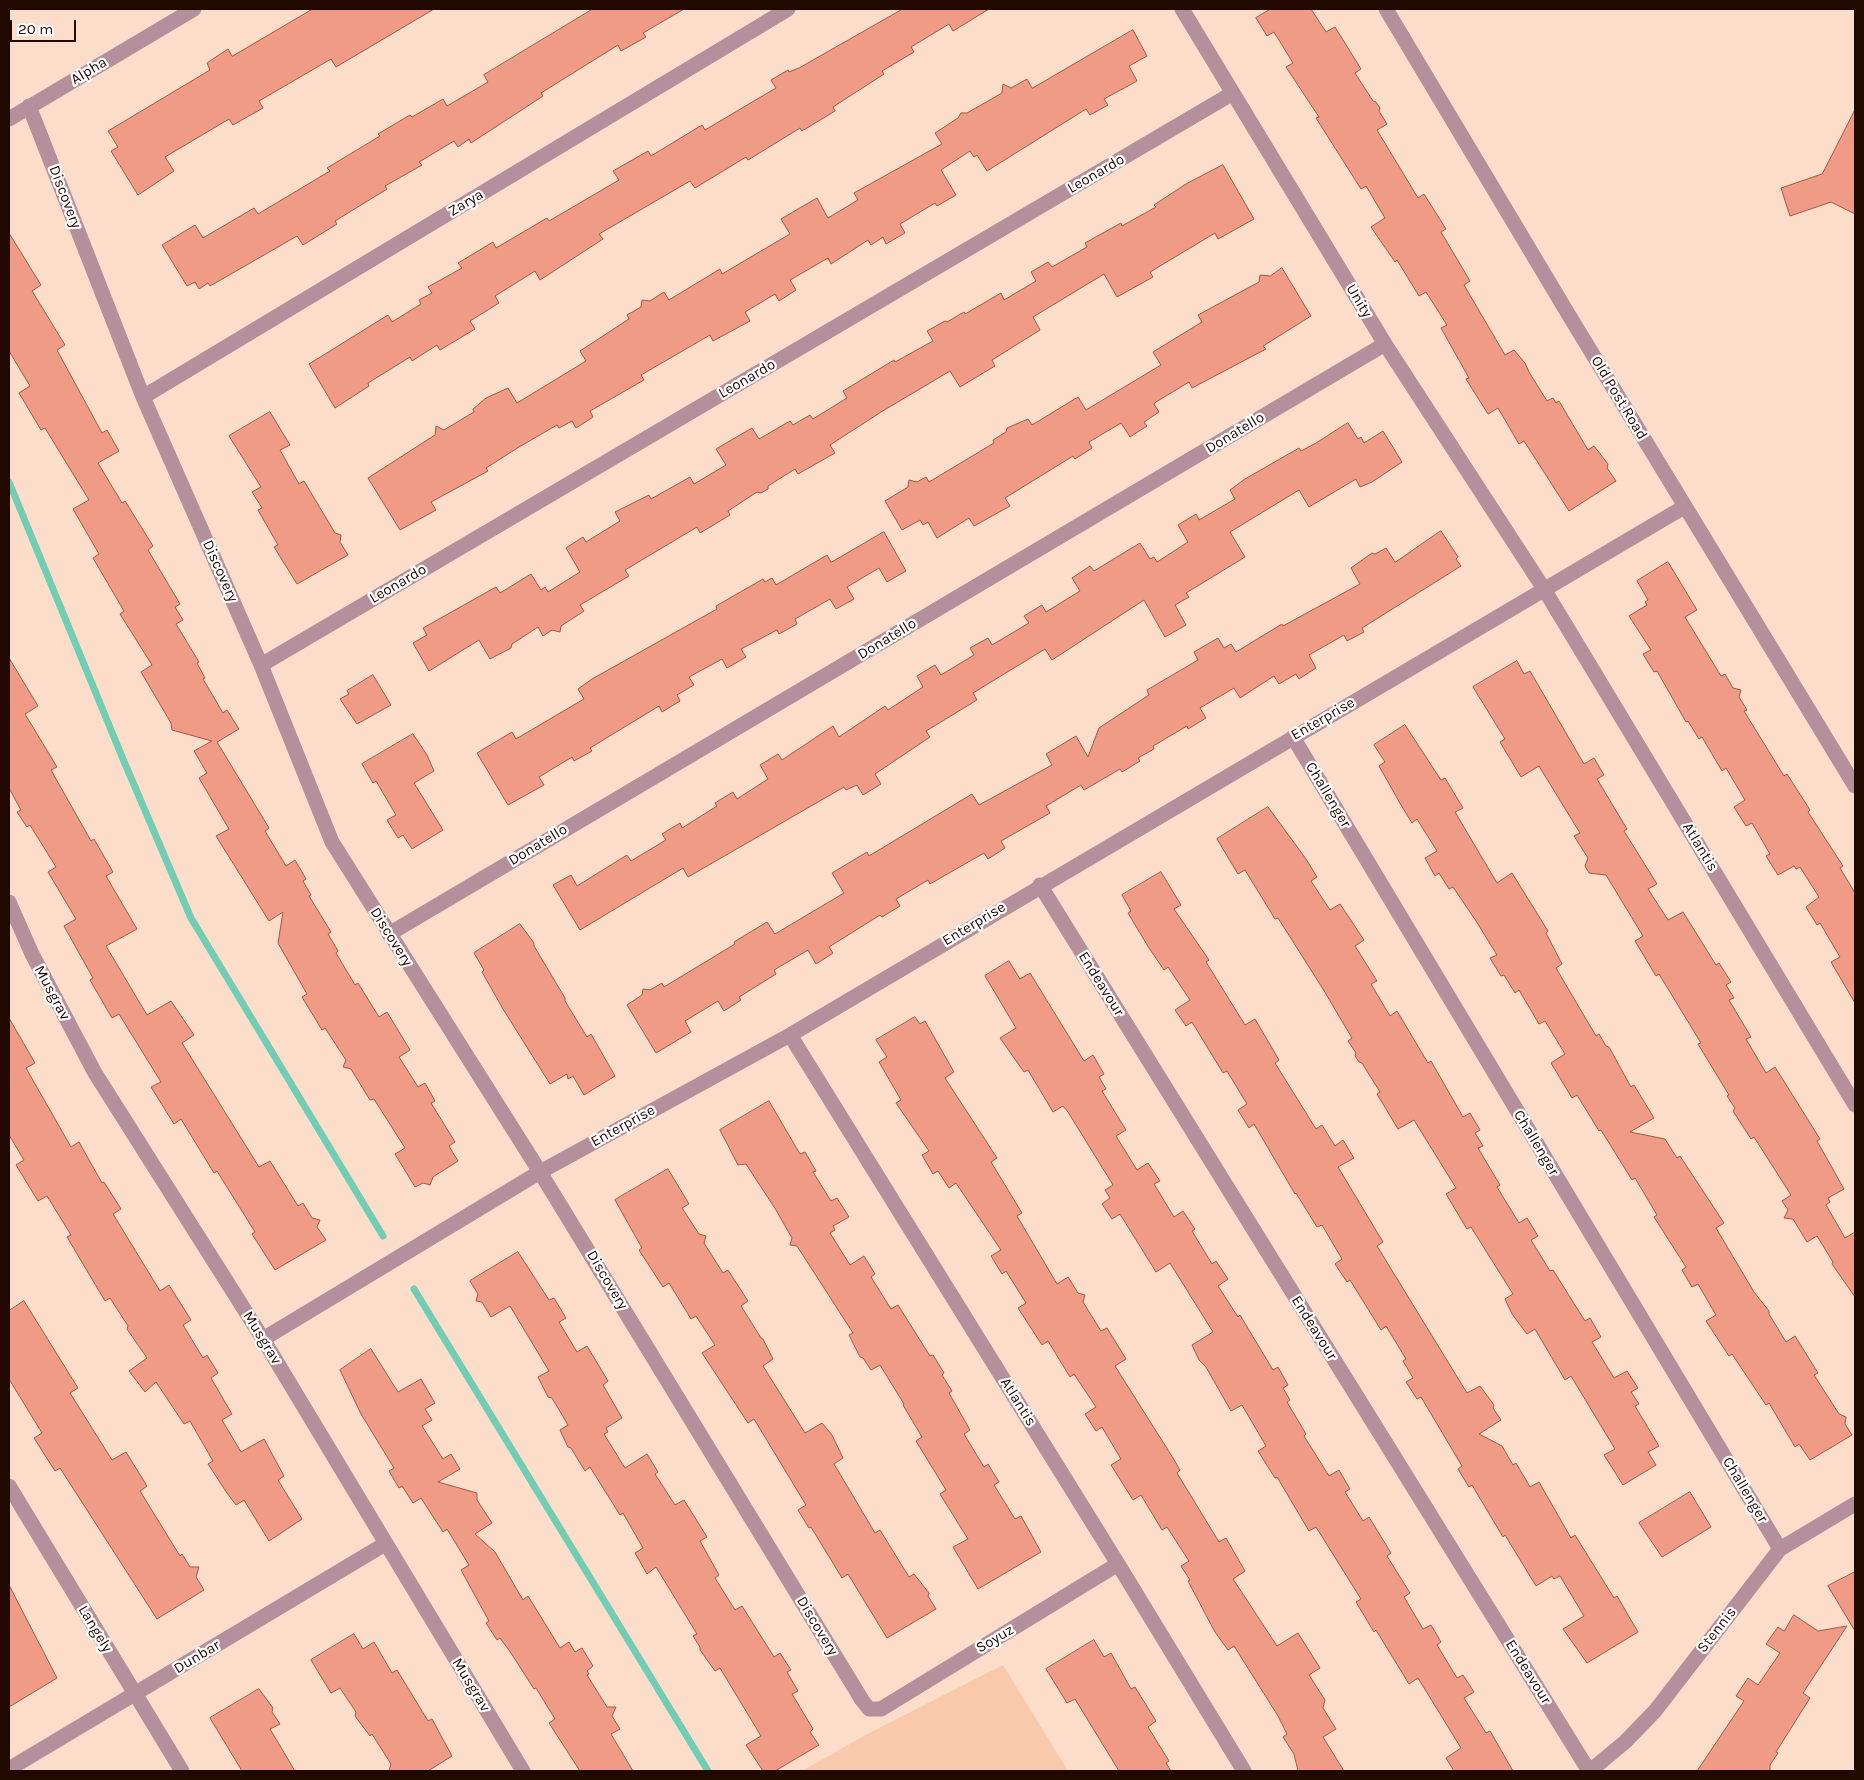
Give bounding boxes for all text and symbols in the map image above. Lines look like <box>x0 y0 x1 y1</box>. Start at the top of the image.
scale bar <box>12 10 79 42</box>
text: 20 m <box>18 20 53 38</box>
street label: Alpha <box>68 53 110 89</box>
street label: Leonardo <box>1064 151 1128 197</box>
street label: Discovery <box>45 163 85 231</box>
street label: Zarya <box>445 186 487 220</box>
street label: Unity <box>1342 281 1376 321</box>
street label: Old Post Road <box>1587 353 1651 443</box>
street label: Leonardo <box>715 356 779 402</box>
street label: Donatello <box>1202 408 1268 458</box>
street label: Discovery <box>198 537 242 605</box>
street label: Leonardo <box>366 561 430 607</box>
street label: Donatello <box>854 614 920 664</box>
street label: Enterprise <box>1288 694 1358 744</box>
street label: Challenger <box>1301 759 1355 831</box>
street label: Atlantis <box>1678 819 1722 875</box>
street label: Donatello <box>505 820 571 870</box>
street label: Enterprise <box>939 898 1009 950</box>
street label: Discovery <box>366 904 416 970</box>
street label: Endeavour <box>1074 948 1128 1020</box>
street label: Musgrav <box>30 963 74 1023</box>
street label: Enterprise <box>588 1101 658 1151</box>
street label: Challenger <box>1509 1107 1563 1179</box>
street label: Discovery <box>582 1247 632 1313</box>
street label: Endeavour <box>1287 1292 1341 1364</box>
street label: Musgrav <box>239 1308 285 1368</box>
street label: Atlantis <box>996 1374 1040 1430</box>
street label: Challenger <box>1718 1454 1772 1526</box>
street label: Discovery <box>792 1593 842 1659</box>
street label: Langely <box>74 1602 116 1656</box>
street label: Stennis <box>1694 1604 1740 1656</box>
street label: Soyuz <box>973 1621 1017 1657</box>
street label: Dunbar <box>171 1636 223 1678</box>
street label: Endeavour <box>1501 1636 1555 1708</box>
street label: Musgrav <box>448 1655 494 1715</box>

